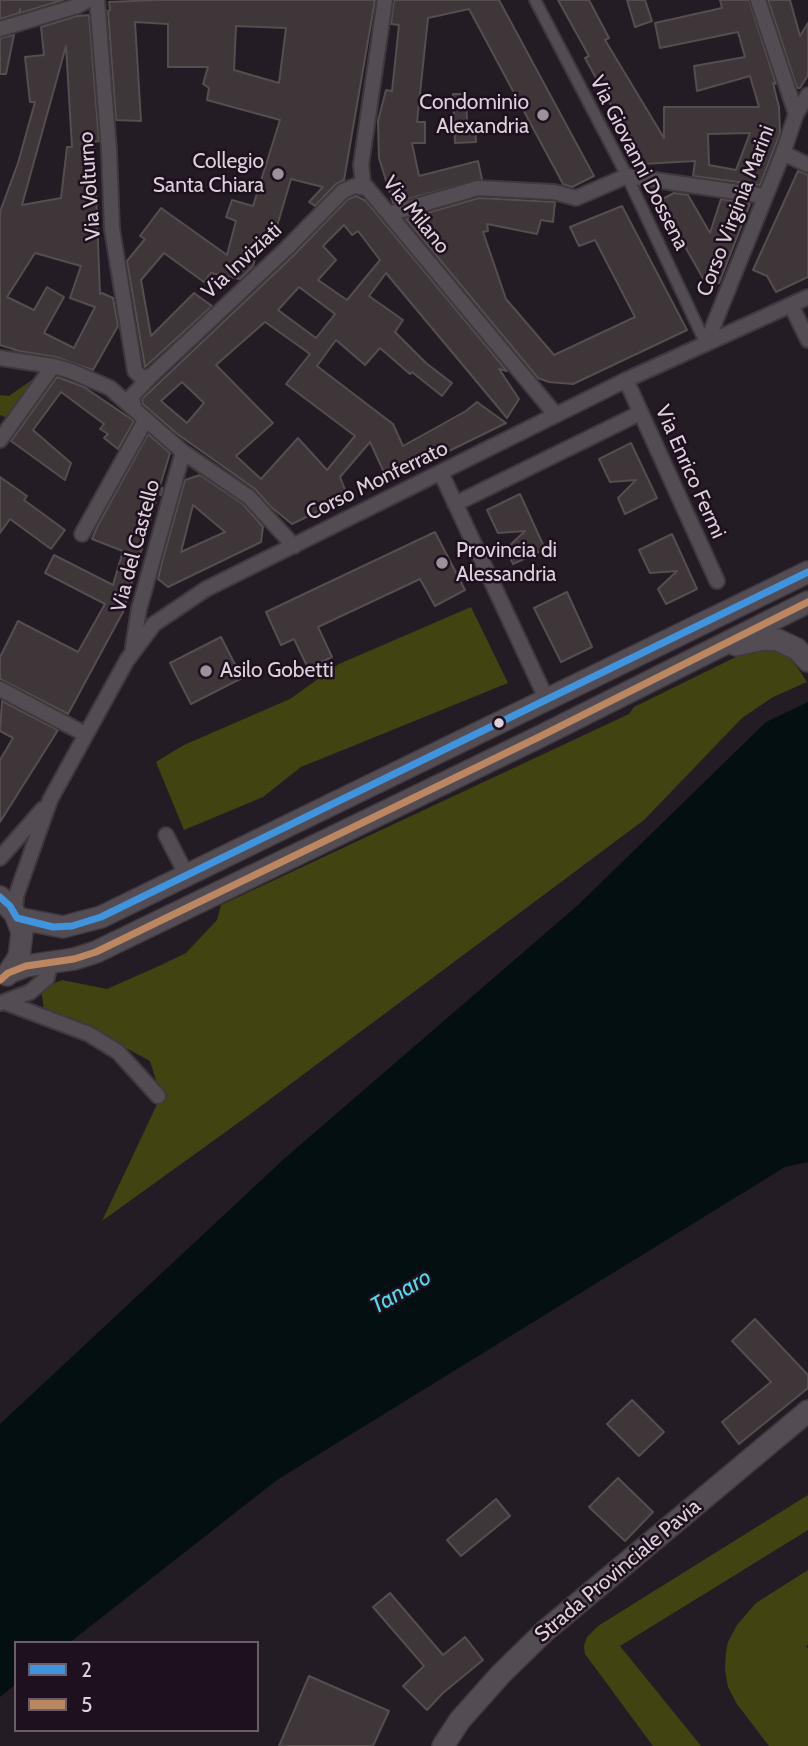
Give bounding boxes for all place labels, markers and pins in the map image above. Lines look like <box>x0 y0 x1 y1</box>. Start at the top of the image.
place label: Condominio Alexandria <box>419 90 529 140</box>
marker: Condominio Alexandria <box>535 107 551 123</box>
place label: Collegio Santa Chiara <box>153 149 264 199</box>
marker: Collegio Santa Chiara <box>270 166 286 182</box>
place label: Provincia di Alessandria <box>456 538 557 588</box>
marker: Provincia di Alessandria <box>434 555 450 571</box>
place label: Asilo Gobetti <box>220 658 334 684</box>
marker: Asilo Gobetti <box>198 663 214 679</box>
unlabelled marker <box>492 716 506 730</box>

